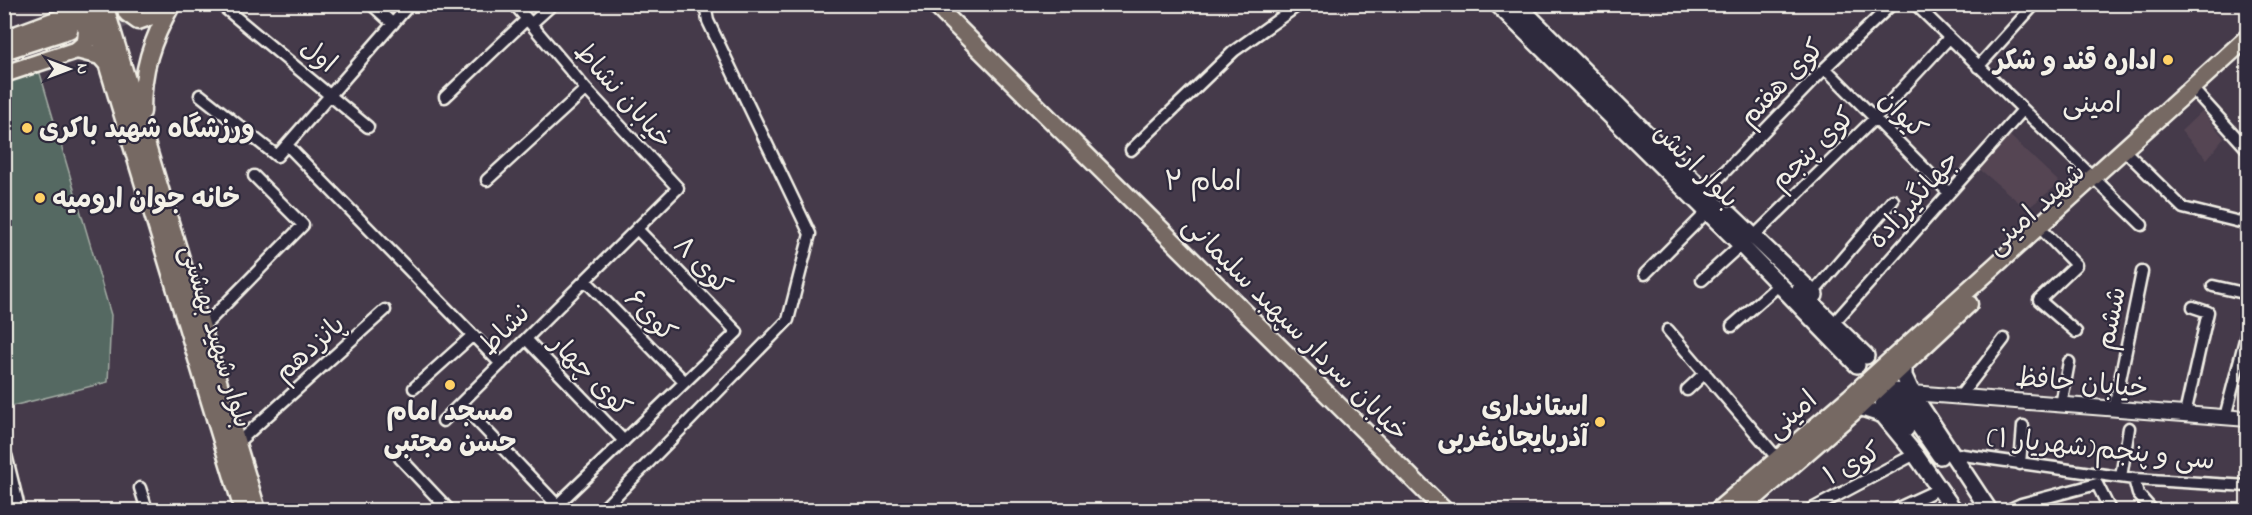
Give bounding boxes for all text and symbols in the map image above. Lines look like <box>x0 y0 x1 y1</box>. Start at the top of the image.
street label: اول <box>291 30 344 84</box>
street label: کوی هفتم <box>1731 31 1835 136</box>
street label: خیابان نشاط <box>563 34 681 159</box>
north arrow <box>39 39 99 99</box>
place label: اداره قند و شکر <box>1991 43 2156 82</box>
marker: اداره قند و شکر <box>2161 53 2175 67</box>
text: N <box>70 64 94 75</box>
street label: کیوان <box>1868 82 1935 149</box>
district label: امینی <box>2062 85 2122 126</box>
street label: کوی پنجم <box>1762 99 1865 200</box>
place label: ورزشگاه شهید باکری <box>39 111 255 150</box>
street label: بلوار ارتش <box>1643 115 1747 219</box>
marker: ورزشگاه شهید باکری <box>20 121 34 135</box>
street label: جهانگیرزاده <box>1860 143 1970 259</box>
street label: شهید امینی <box>1978 154 2095 265</box>
district label: امام ۲ <box>1164 163 1242 204</box>
place label: خانه جوان ارومیه <box>52 181 240 220</box>
marker: خانه جوان ارومیه <box>33 191 47 205</box>
street label: خیابان سردار سپهبد سلیمانی <box>1172 208 1416 452</box>
street label: کوی ۸ <box>663 228 740 305</box>
street label: بلوار شهید بهشتی <box>168 240 261 433</box>
street label: کوی۶ <box>614 281 684 352</box>
street label: ششم <box>2087 283 2138 354</box>
street label: نشاط <box>471 296 540 365</box>
street label: پانزدهم <box>266 307 355 392</box>
street label: کوی چهار <box>538 325 639 427</box>
street label: خیابان حافظ <box>2014 359 2150 410</box>
marker: مسجد امام حسن مجتبی <box>443 378 457 392</box>
street label: امینی <box>1758 382 1827 449</box>
place label: استانداری آذربایجان‌غربی <box>1437 389 1590 459</box>
place label: مسجد امام حسن مجتبی <box>383 394 517 464</box>
marker: استانداری آذربایجان‌غربی <box>1593 415 1607 429</box>
street label: سی و پنجم(شهریار ۱) <box>1985 419 2217 482</box>
street label: کوی ۱ <box>1817 434 1889 497</box>

